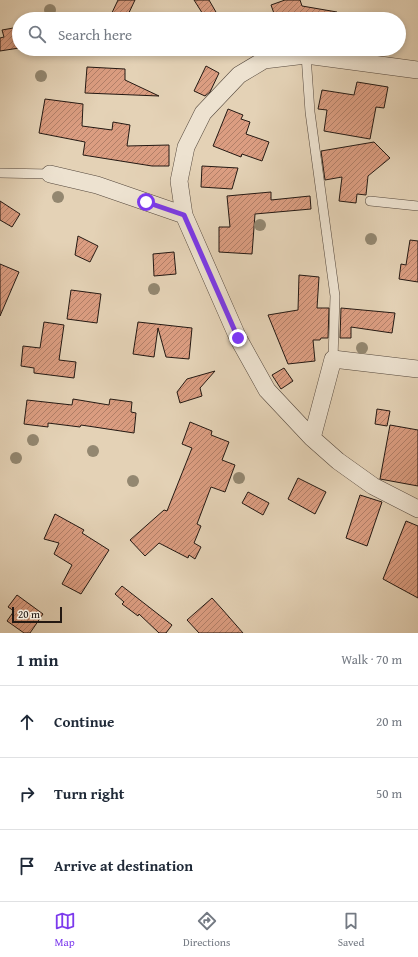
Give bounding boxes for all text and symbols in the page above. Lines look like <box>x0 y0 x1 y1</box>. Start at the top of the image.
search box <box>12 12 406 56</box>
icon: search <box>26 23 48 45</box>
text: Search here <box>58 24 132 45</box>
route start <box>137 193 155 211</box>
route end <box>229 329 247 347</box>
scale bar <box>12 605 62 624</box>
text: 20 m <box>18 606 40 622</box>
text: 1 min <box>16 647 58 672</box>
text: Walk · 70 m <box>341 650 402 669</box>
icon: ahead <box>16 711 38 733</box>
text: Continue <box>54 711 115 732</box>
text: 20 m <box>376 712 402 731</box>
icon: right <box>16 783 38 805</box>
text: Turn right <box>54 783 125 804</box>
text: 50 m <box>376 784 402 803</box>
icon: arrive <box>16 855 38 877</box>
text: Arrive at destination <box>54 855 193 876</box>
tab: Map <box>54 910 76 950</box>
tab: Directions <box>183 910 230 950</box>
tab: Saved <box>338 910 364 950</box>

